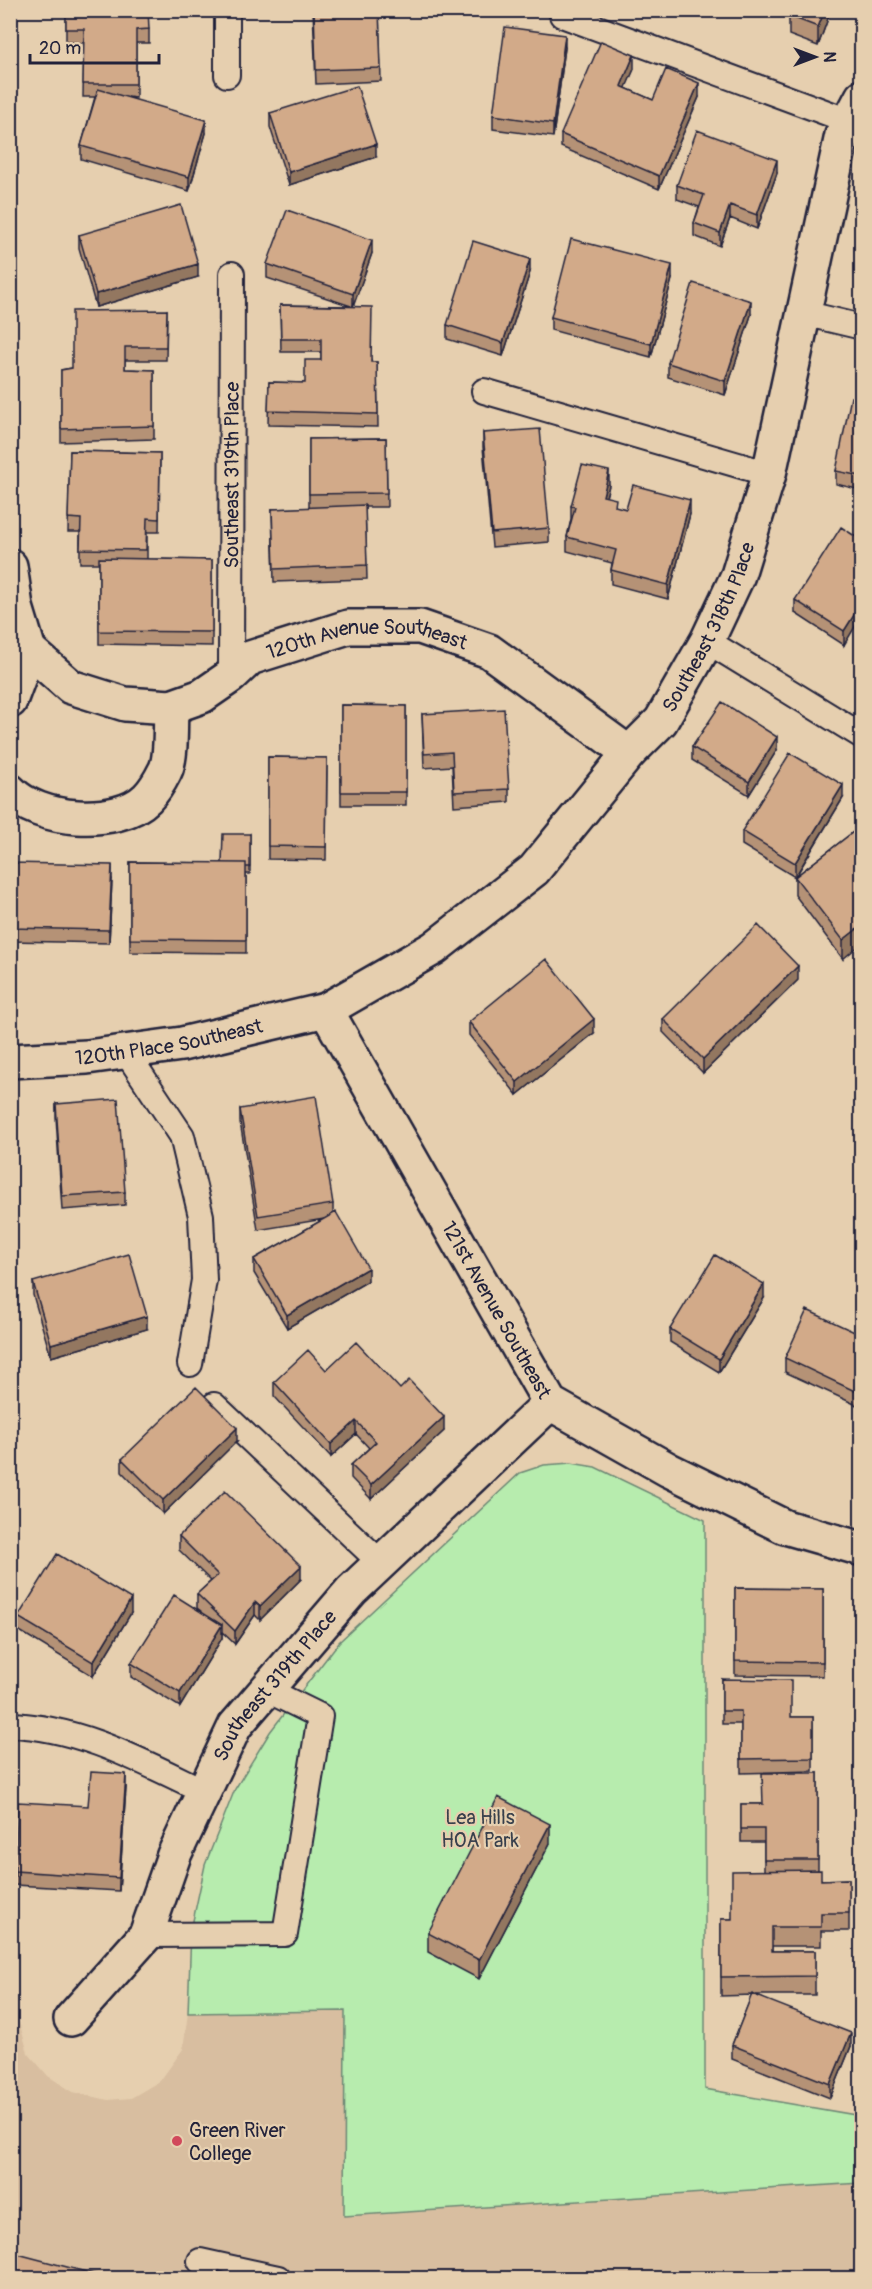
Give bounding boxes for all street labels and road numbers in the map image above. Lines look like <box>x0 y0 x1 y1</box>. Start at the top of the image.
street label: Southeast 319th Place <box>219 381 245 568</box>
street label: Southeast 318th Place <box>657 539 760 717</box>
street label: 120th Avenue Southeast <box>263 615 472 665</box>
street label: 120th Place Southeast <box>74 1013 266 1071</box>
street label: 121st Avenue Southeast <box>436 1217 557 1404</box>
street label: Southeast 319th Place <box>208 1605 342 1765</box>

